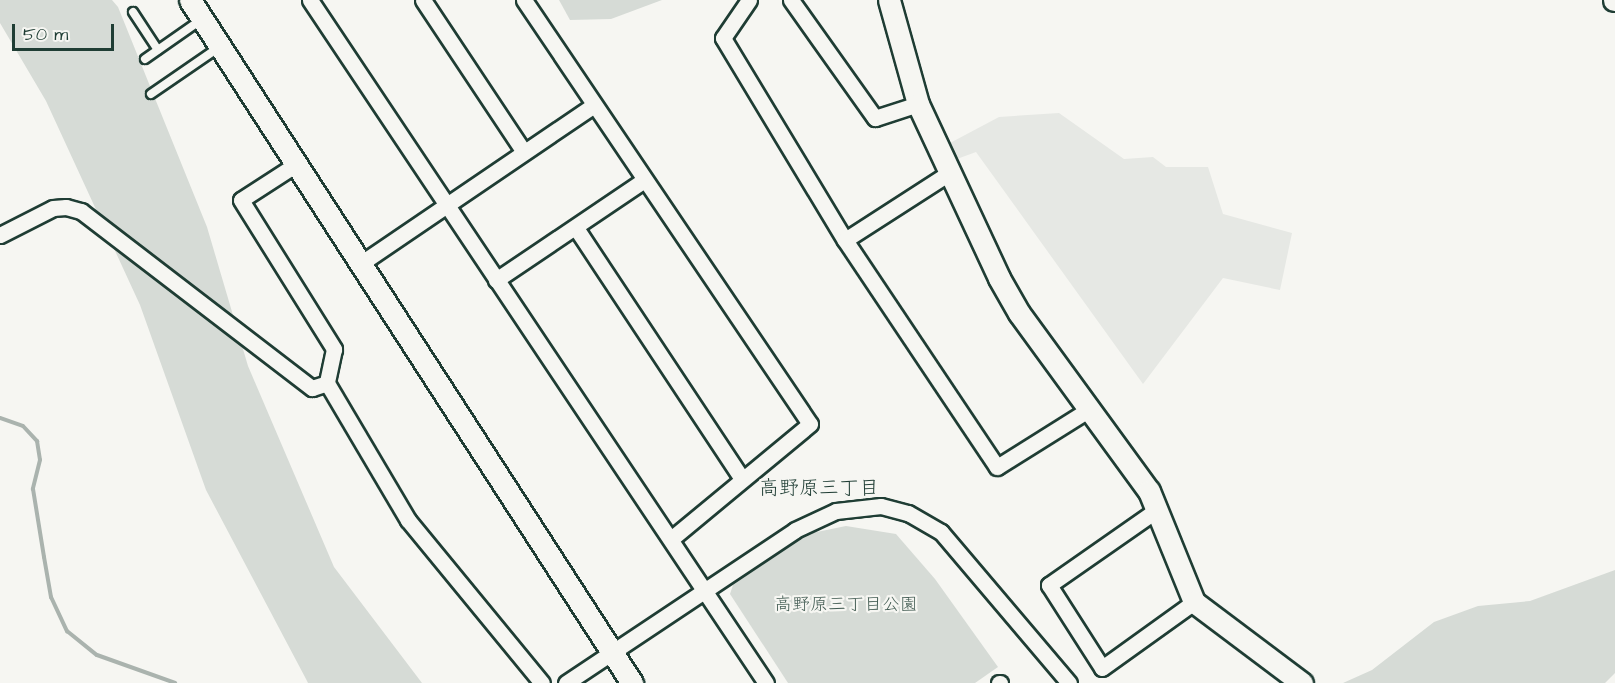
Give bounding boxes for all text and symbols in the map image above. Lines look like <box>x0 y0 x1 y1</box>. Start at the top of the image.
scale bar <box>15 12 117 50</box>
text: 50 m <box>23 22 68 47</box>
district label: 高野原三丁目 <box>759 476 879 500</box>
park label: 高野原三丁目公園 <box>774 594 918 616</box>

